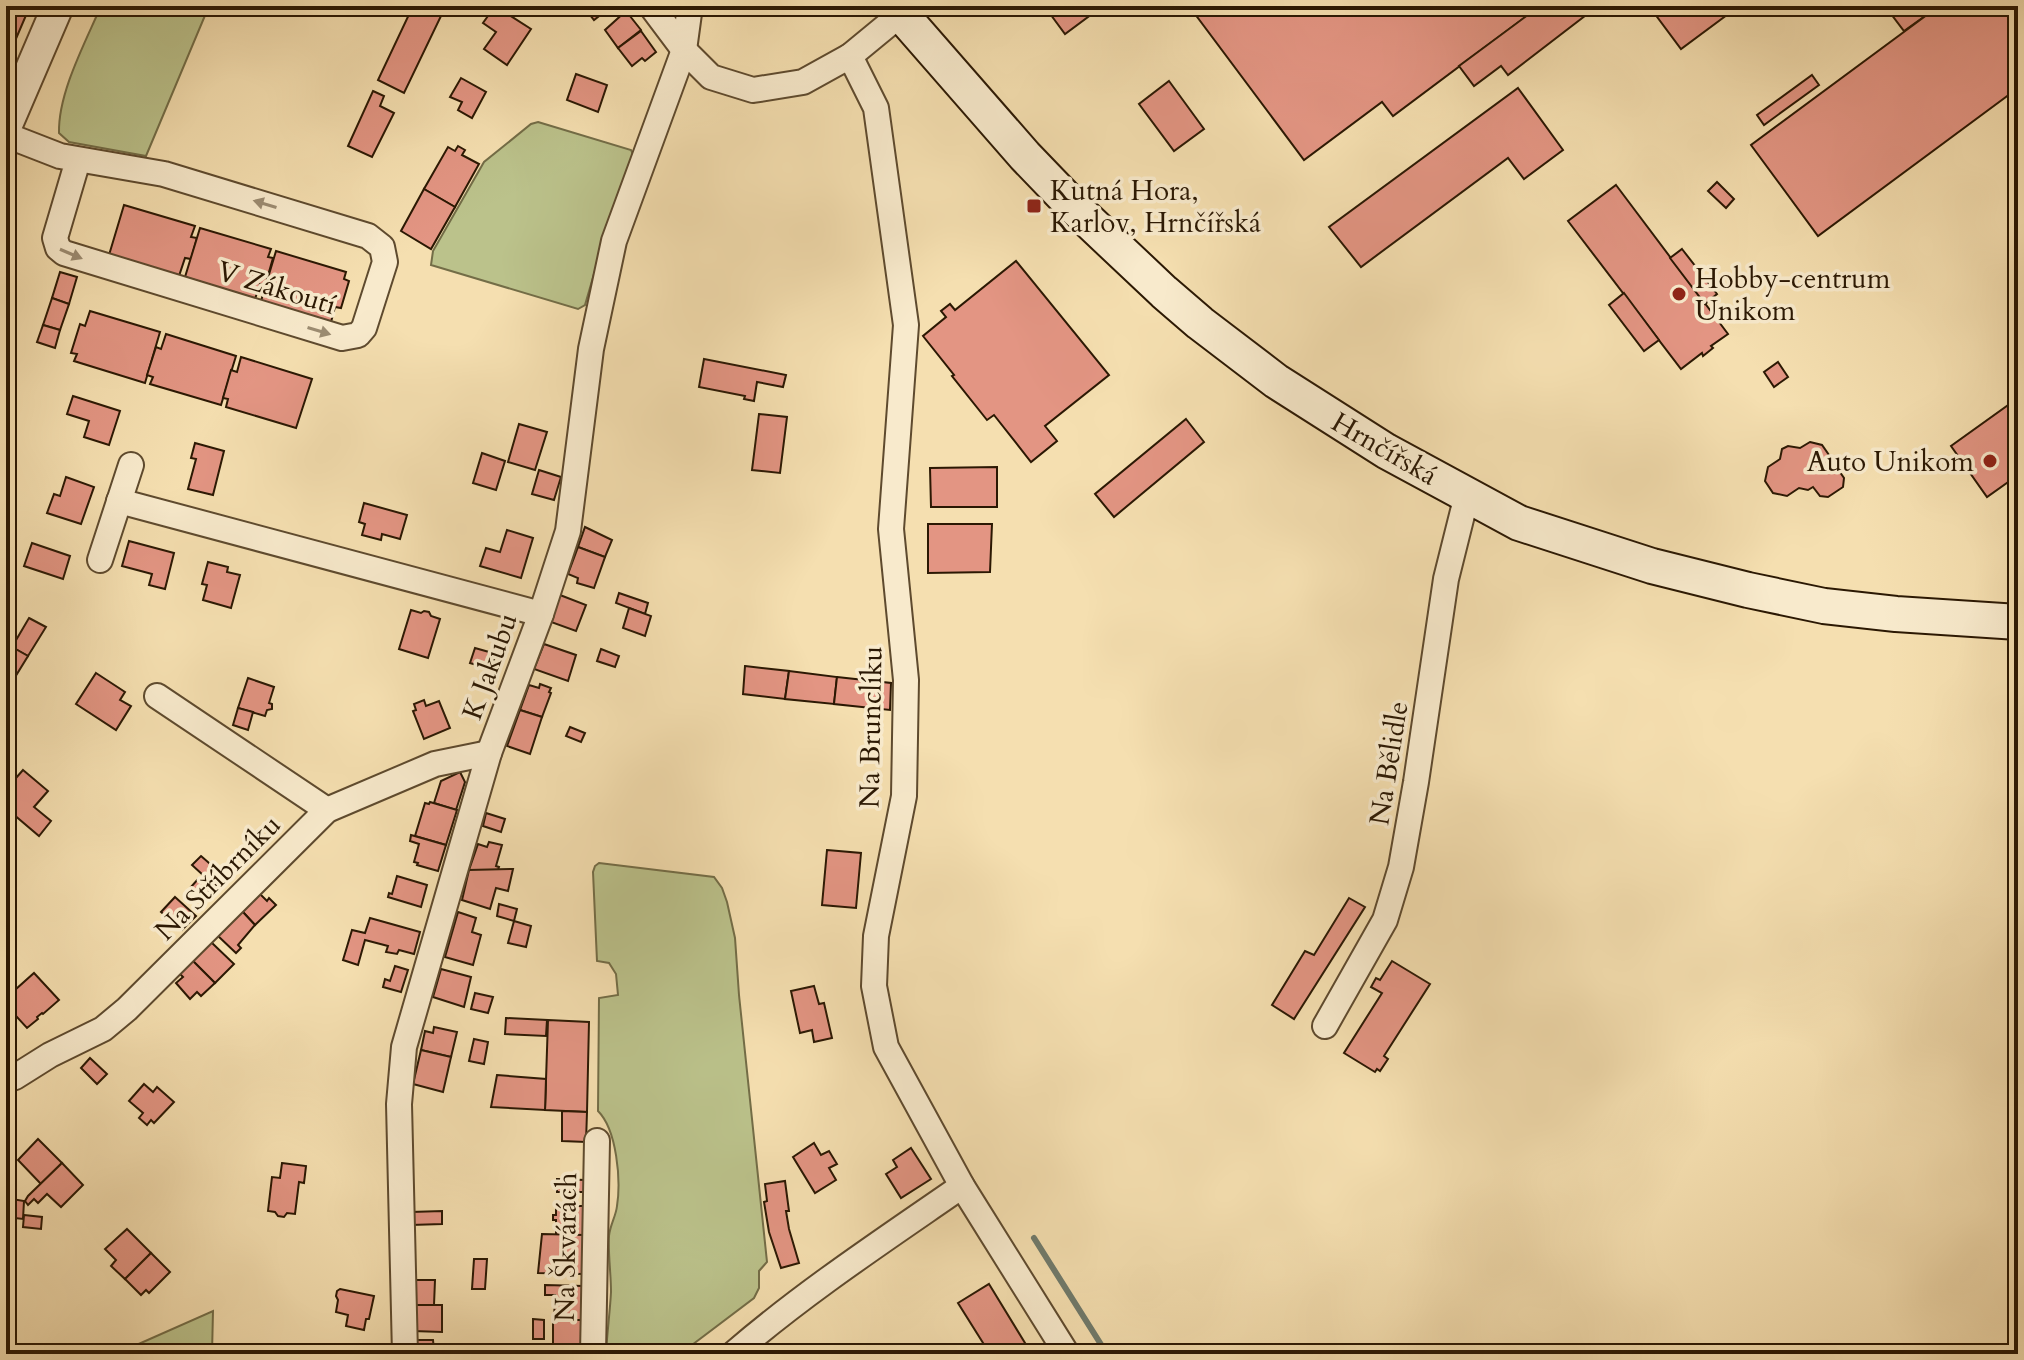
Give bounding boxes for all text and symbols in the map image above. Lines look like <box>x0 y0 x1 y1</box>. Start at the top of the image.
place label: Kutná Hora, Karlov, Hrnčířská <box>1050 172 1261 242</box>
one-way arrow <box>252 197 276 210</box>
marker: Kutná Hora, Karlov, Hrnčířská <box>1025 197 1043 215</box>
one-way arrow <box>59 247 83 260</box>
street label: V Zákoutí <box>213 252 341 324</box>
place label: Hobby-centrum Unikom <box>1695 260 1891 330</box>
marker: Hobby-centrum Unikom <box>1670 285 1688 303</box>
one-way arrow <box>307 325 331 338</box>
street label: Hrnčířská <box>1324 403 1445 495</box>
place label: Auto Unikom <box>1807 443 1974 481</box>
marker: Auto Unikom <box>1981 452 1999 470</box>
street label: K Jakubu <box>453 608 527 725</box>
street label: Na Brunclíku <box>851 646 891 808</box>
street label: Na Bělidle <box>1360 698 1418 828</box>
street label: Na Stříbrníku <box>146 806 289 949</box>
street label: Na Škvárách <box>546 1172 586 1322</box>

